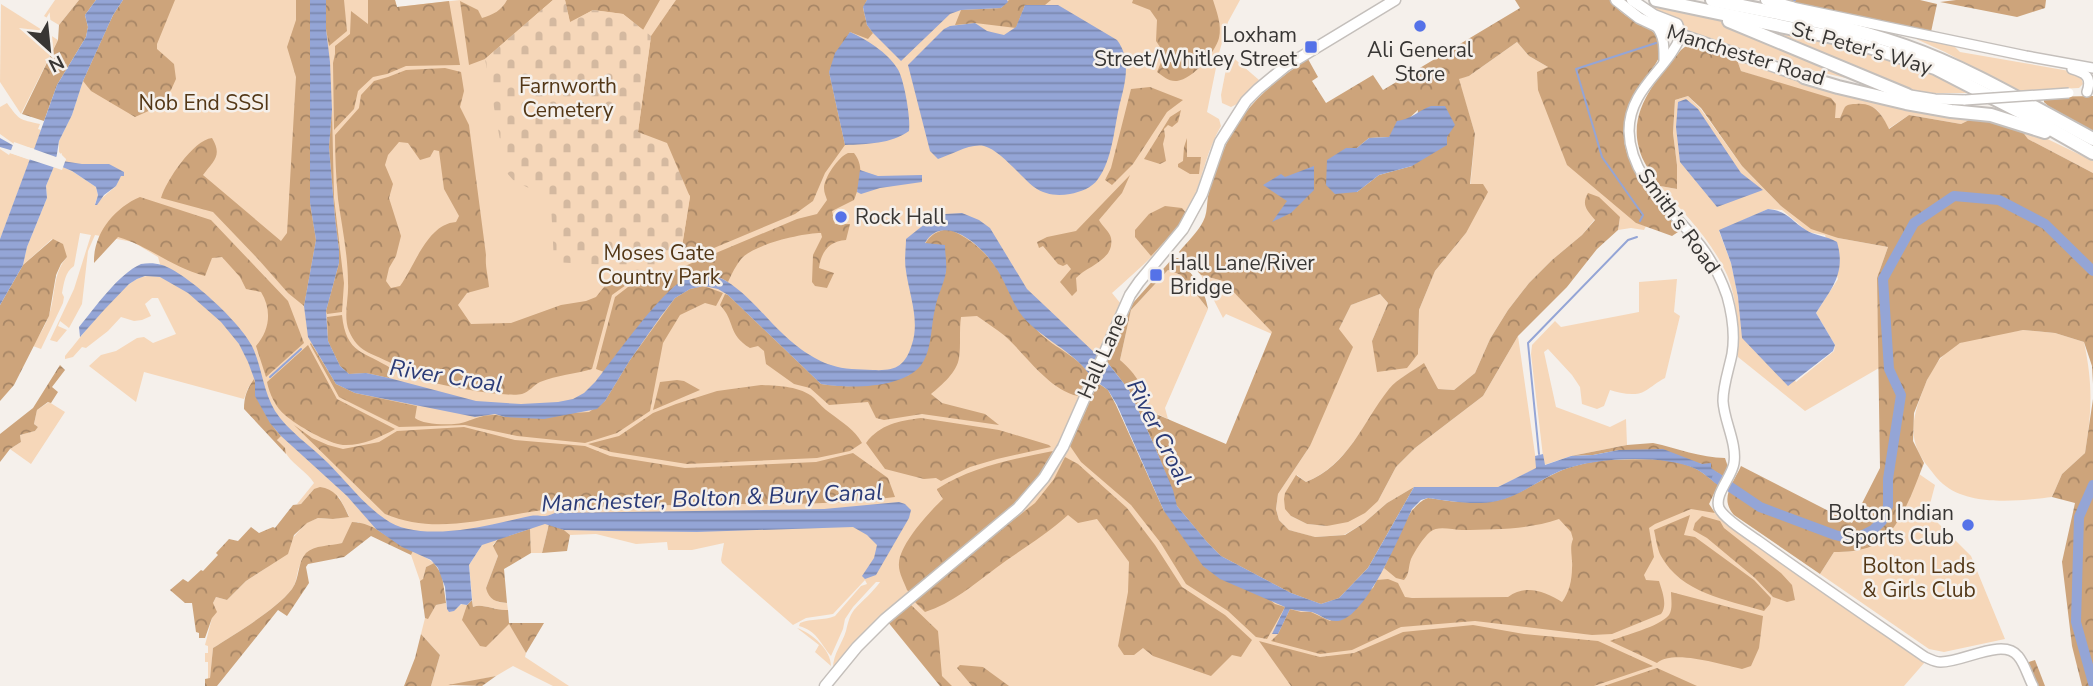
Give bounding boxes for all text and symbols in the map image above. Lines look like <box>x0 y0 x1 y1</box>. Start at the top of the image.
north arrow <box>14 14 84 84</box>
street label: St. Peter's Way <box>1789 15 1936 81</box>
marker: Ali General Store <box>1412 18 1428 34</box>
street label: Manchester Road <box>1663 18 1829 92</box>
place label: Loxham Street/Whitley Street <box>1094 21 1298 73</box>
place label: Ali General Store <box>1367 36 1474 88</box>
marker: Loxham Street/Whitley Street <box>1303 39 1319 55</box>
text: N <box>44 48 69 78</box>
park label: Farnworth Cemetery <box>519 72 617 124</box>
park label: Nob End SSSI <box>139 89 269 117</box>
street label: Smith's Road <box>1631 163 1727 279</box>
place label: Rock Hall <box>855 203 946 231</box>
marker: Rock Hall <box>833 209 849 225</box>
park label: Moses Gate Country Park <box>598 239 721 291</box>
place label: Hall Lane/River Bridge <box>1170 249 1315 301</box>
marker: Hall Lane/River Bridge <box>1148 267 1164 283</box>
street label: Hall Lane <box>1071 309 1133 403</box>
water label: River Croal <box>387 352 505 400</box>
water label: River Croal <box>1119 374 1199 490</box>
water label: Manchester, Bolton & Bury Canal <box>541 477 883 519</box>
place label: Bolton Indian Sports Club <box>1828 499 1954 551</box>
marker: Bolton Indian Sports Club <box>1960 517 1976 533</box>
park label: Bolton Lads & Girls Club <box>1862 552 1976 604</box>

